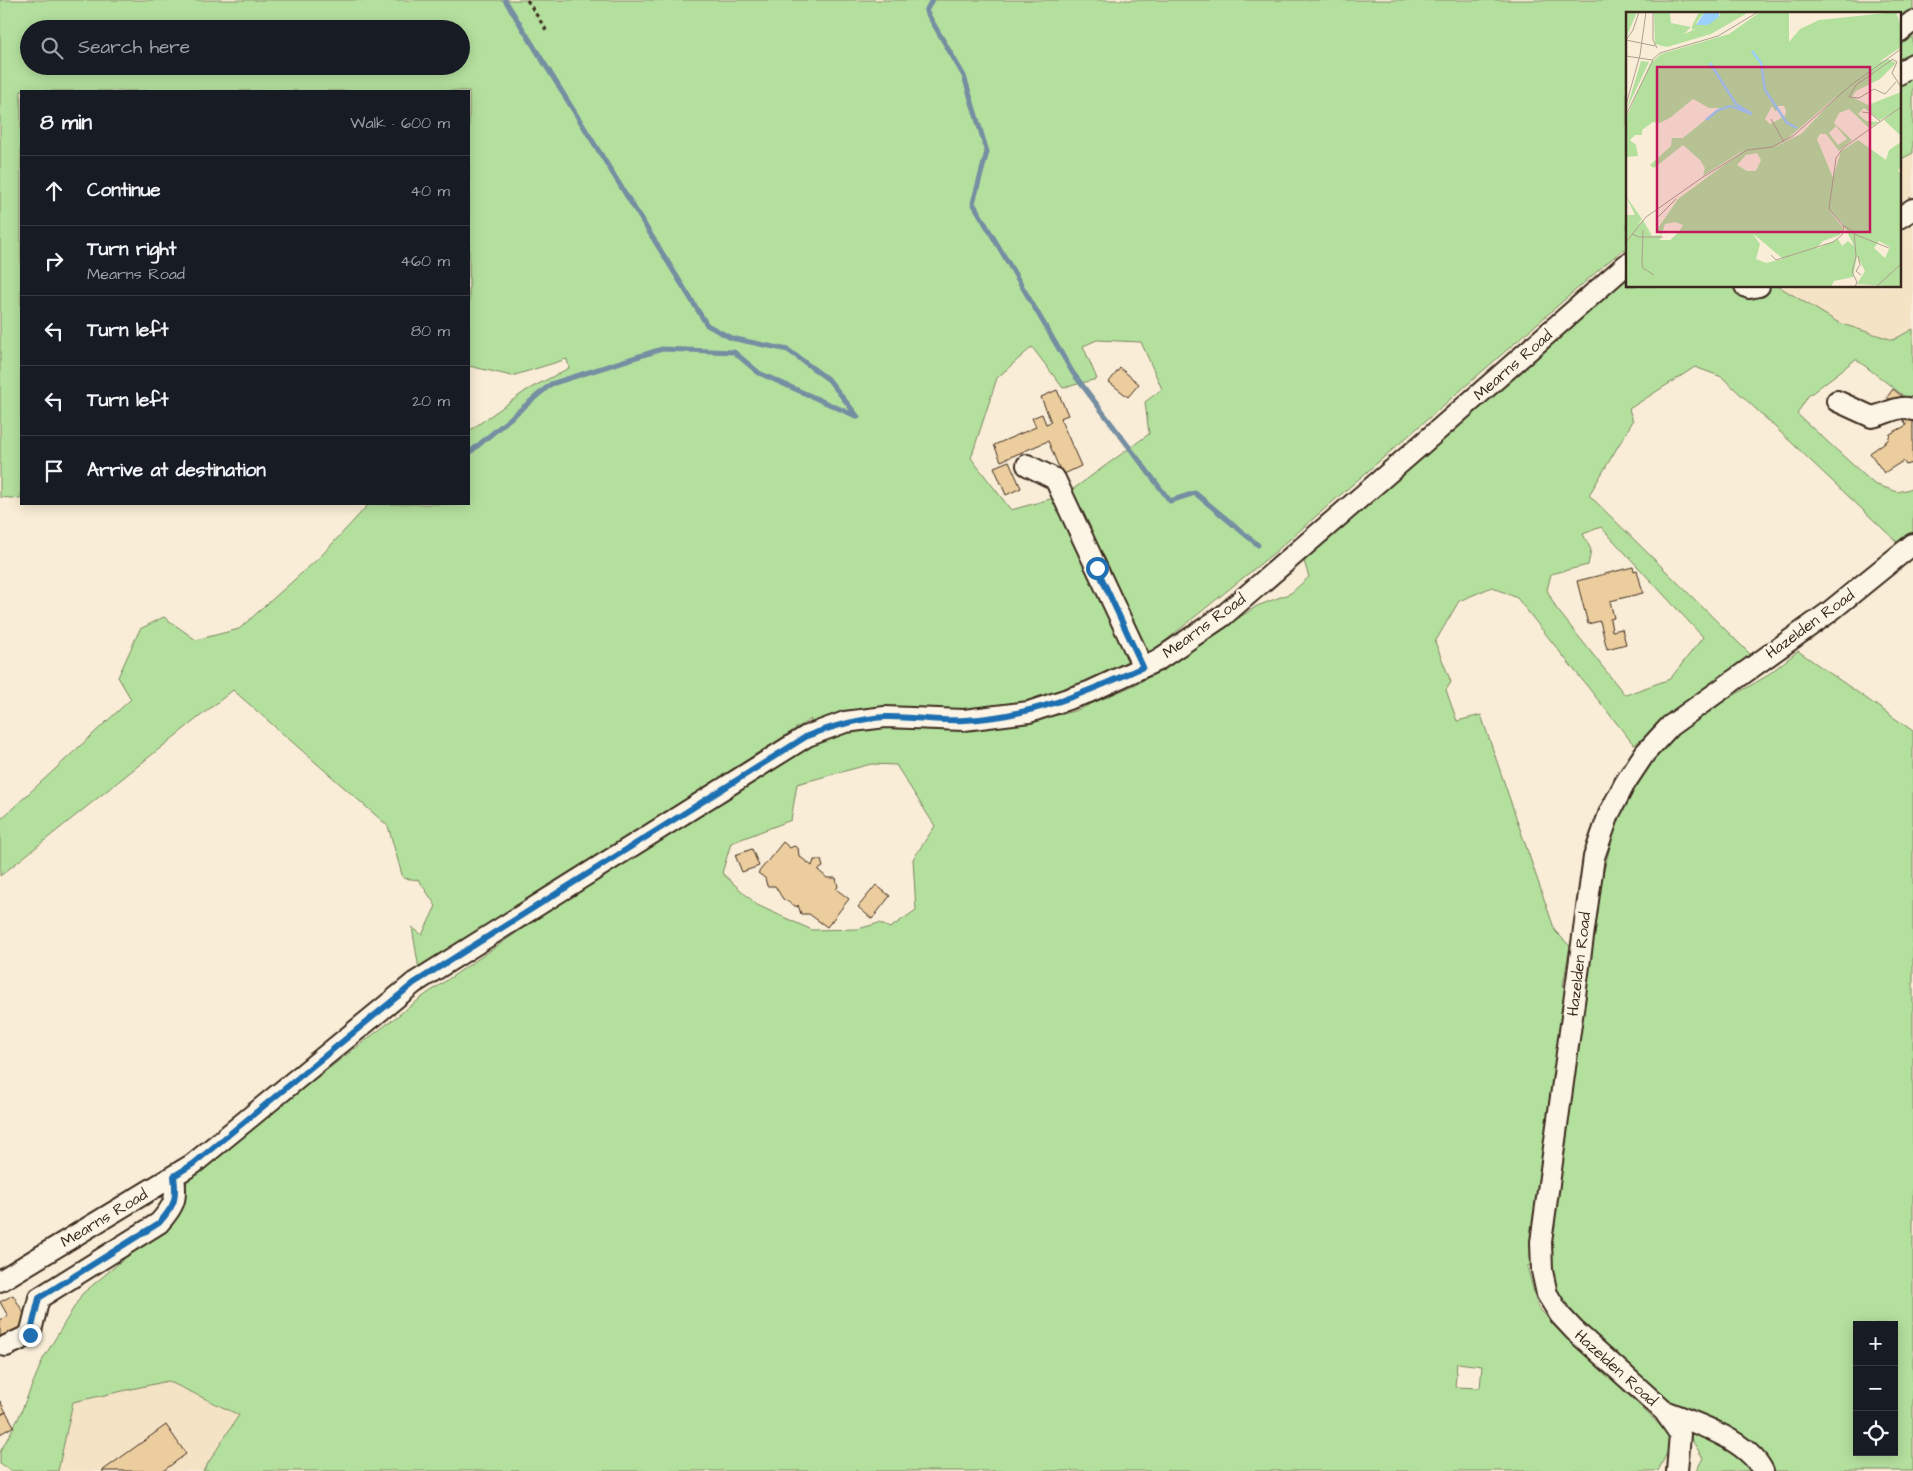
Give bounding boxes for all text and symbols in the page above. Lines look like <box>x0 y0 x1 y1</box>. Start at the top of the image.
inset map <box>1626 12 1900 288</box>
search box <box>20 20 470 75</box>
icon: search <box>38 34 66 62</box>
text: Search here <box>78 34 190 61</box>
text: 8 min <box>40 108 92 137</box>
text: Walk · 600 m <box>350 112 450 134</box>
icon: ahead <box>40 177 68 205</box>
text: Continue <box>87 177 161 204</box>
text: 40 m <box>410 180 450 202</box>
text: Turn right <box>87 236 176 263</box>
icon: right <box>40 247 68 275</box>
text: 460 m <box>400 250 450 272</box>
text: Mearns Road <box>87 263 185 285</box>
icon: left <box>40 317 68 345</box>
text: Turn left <box>87 317 168 344</box>
text: 80 m <box>411 320 450 342</box>
street label: Mearns Road <box>1469 325 1557 405</box>
icon: left <box>40 387 68 415</box>
text: Turn left <box>87 387 168 414</box>
text: 20 m <box>412 390 450 412</box>
icon: arrive <box>40 457 68 485</box>
text: Arrive at destination <box>87 457 266 484</box>
route start <box>1086 557 1109 580</box>
street label: Hazelden Road <box>1761 584 1859 664</box>
street label: Mearns Road <box>1158 588 1250 664</box>
street label: Hazelden Road <box>1562 911 1596 1017</box>
street label: Mearns Road <box>56 1183 152 1253</box>
map controls <box>1853 1321 1898 1456</box>
button: + <box>1853 1321 1898 1366</box>
route end <box>19 1324 42 1347</box>
street label: Hazelden Road <box>1570 1325 1662 1411</box>
button: − <box>1853 1366 1898 1411</box>
button: locate <box>1853 1411 1898 1456</box>

